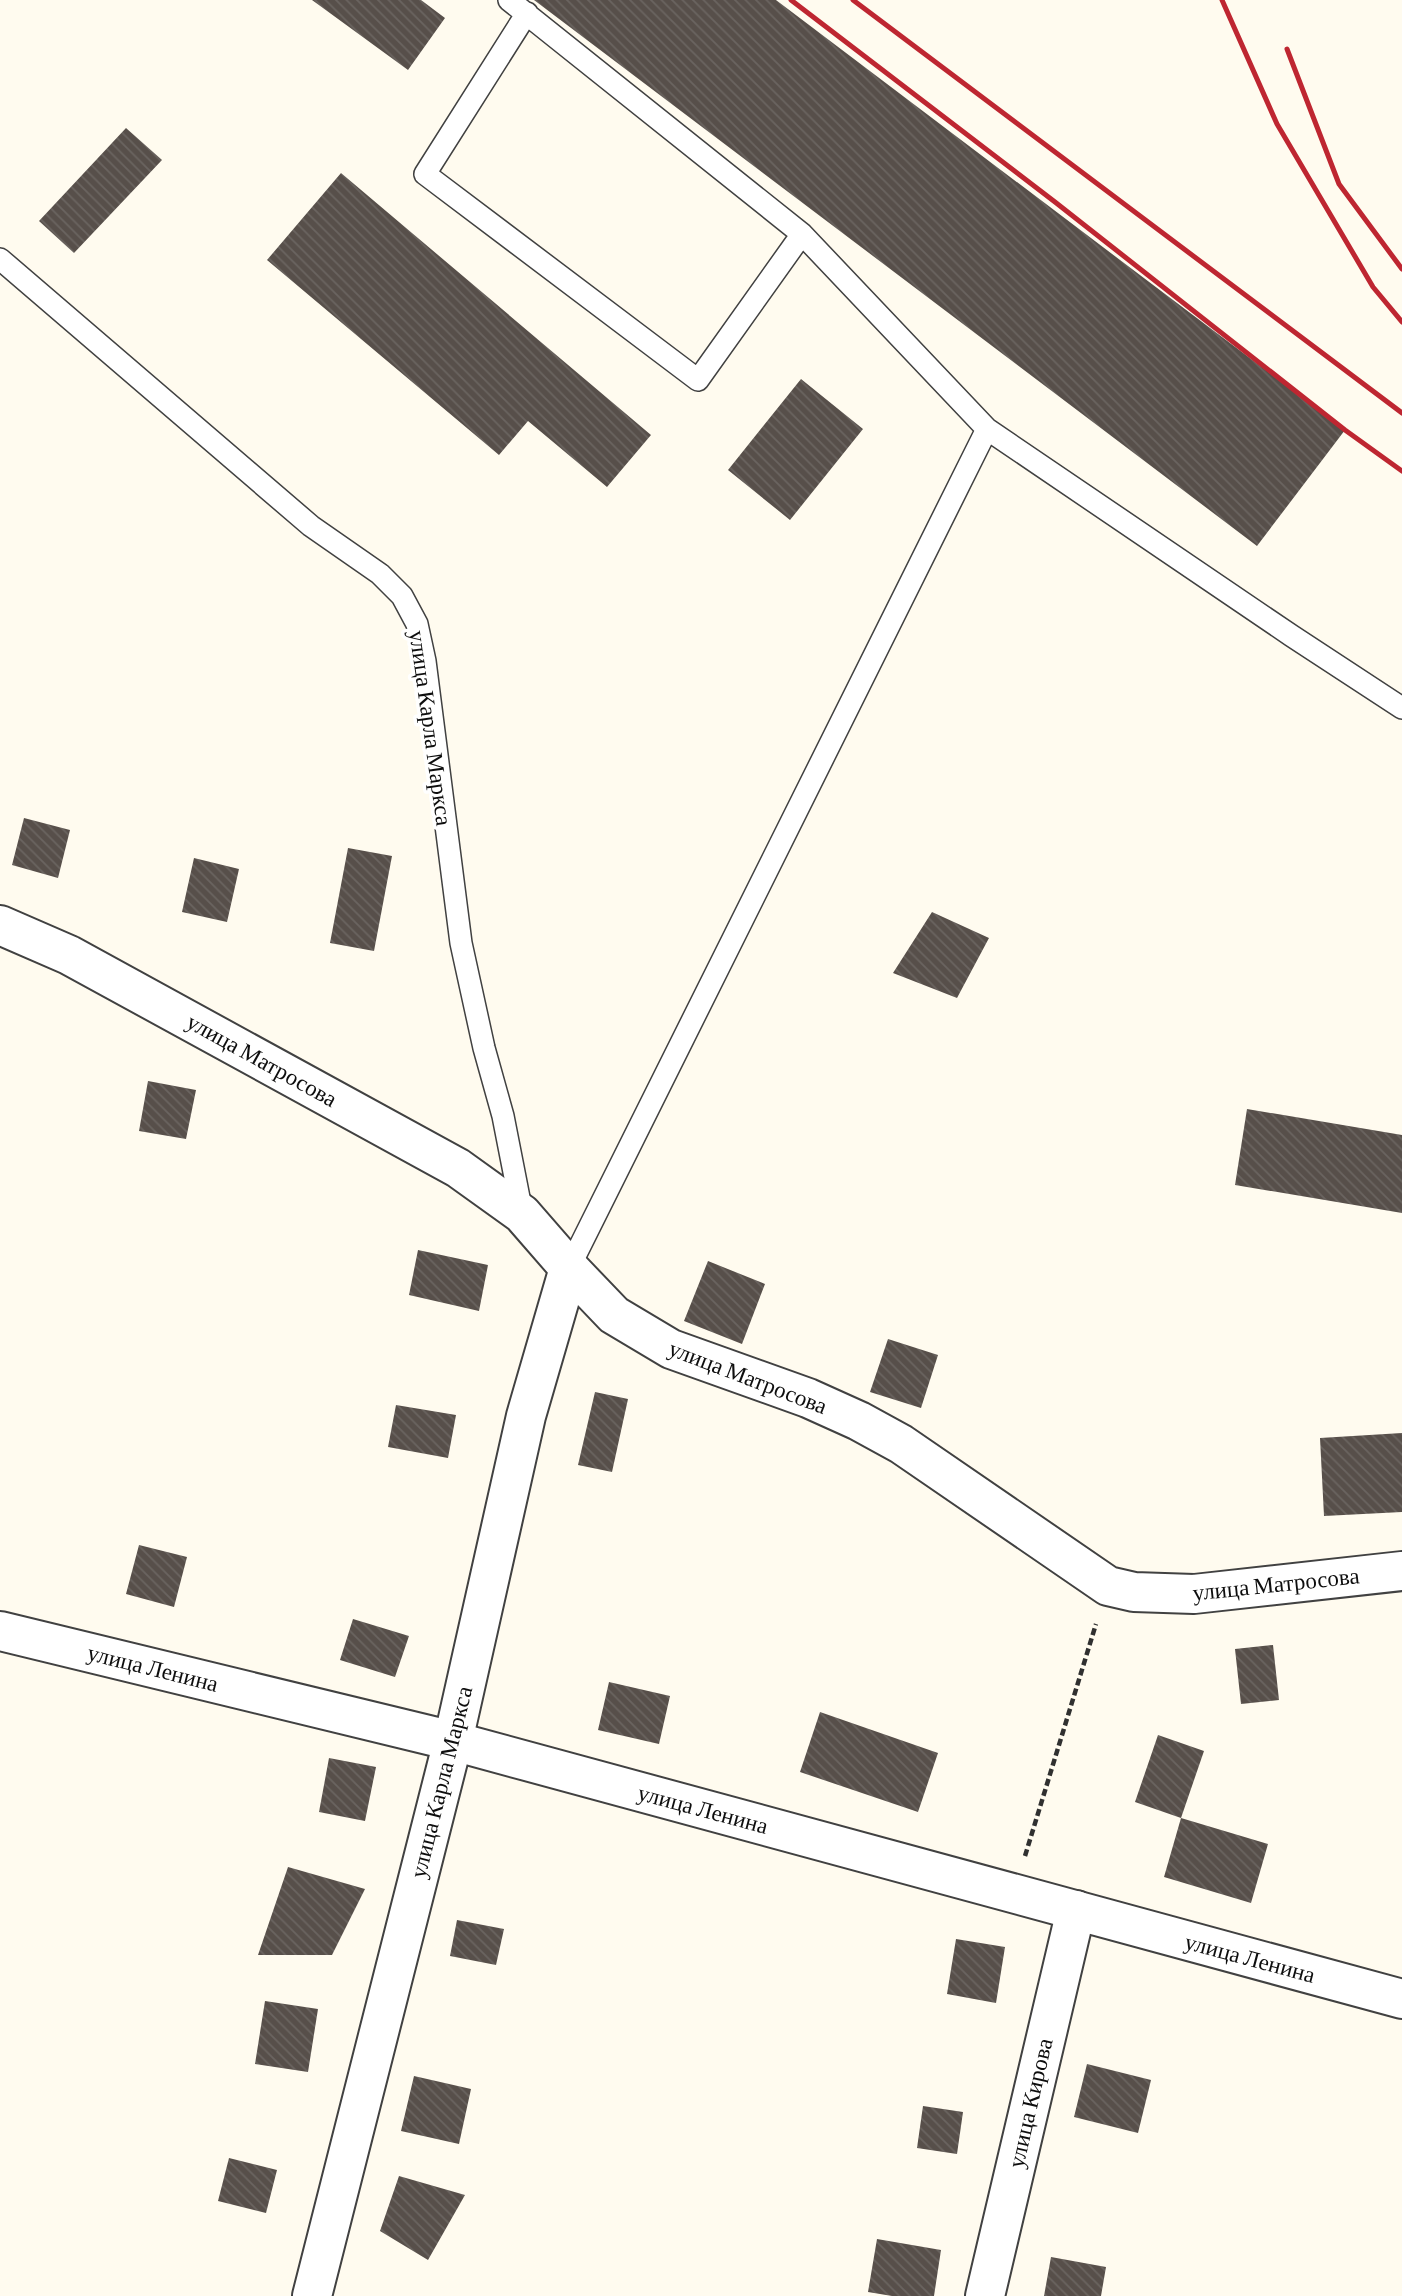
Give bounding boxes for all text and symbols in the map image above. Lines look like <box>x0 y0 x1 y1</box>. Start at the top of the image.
street label: улица Карла Маркса <box>404 629 458 827</box>
street label: улица Матросова <box>182 1008 342 1112</box>
street label: улица Матросова <box>665 1335 831 1419</box>
street label: улица Матросова <box>1191 1562 1361 1606</box>
street label: улица Ленина <box>85 1639 221 1697</box>
street label: улица Карла Маркса <box>405 1683 477 1881</box>
street label: улица Ленина <box>635 1779 771 1839</box>
street label: улица Ленина <box>1182 1928 1318 1988</box>
street label: улица Кирова <box>1002 2036 1058 2170</box>

